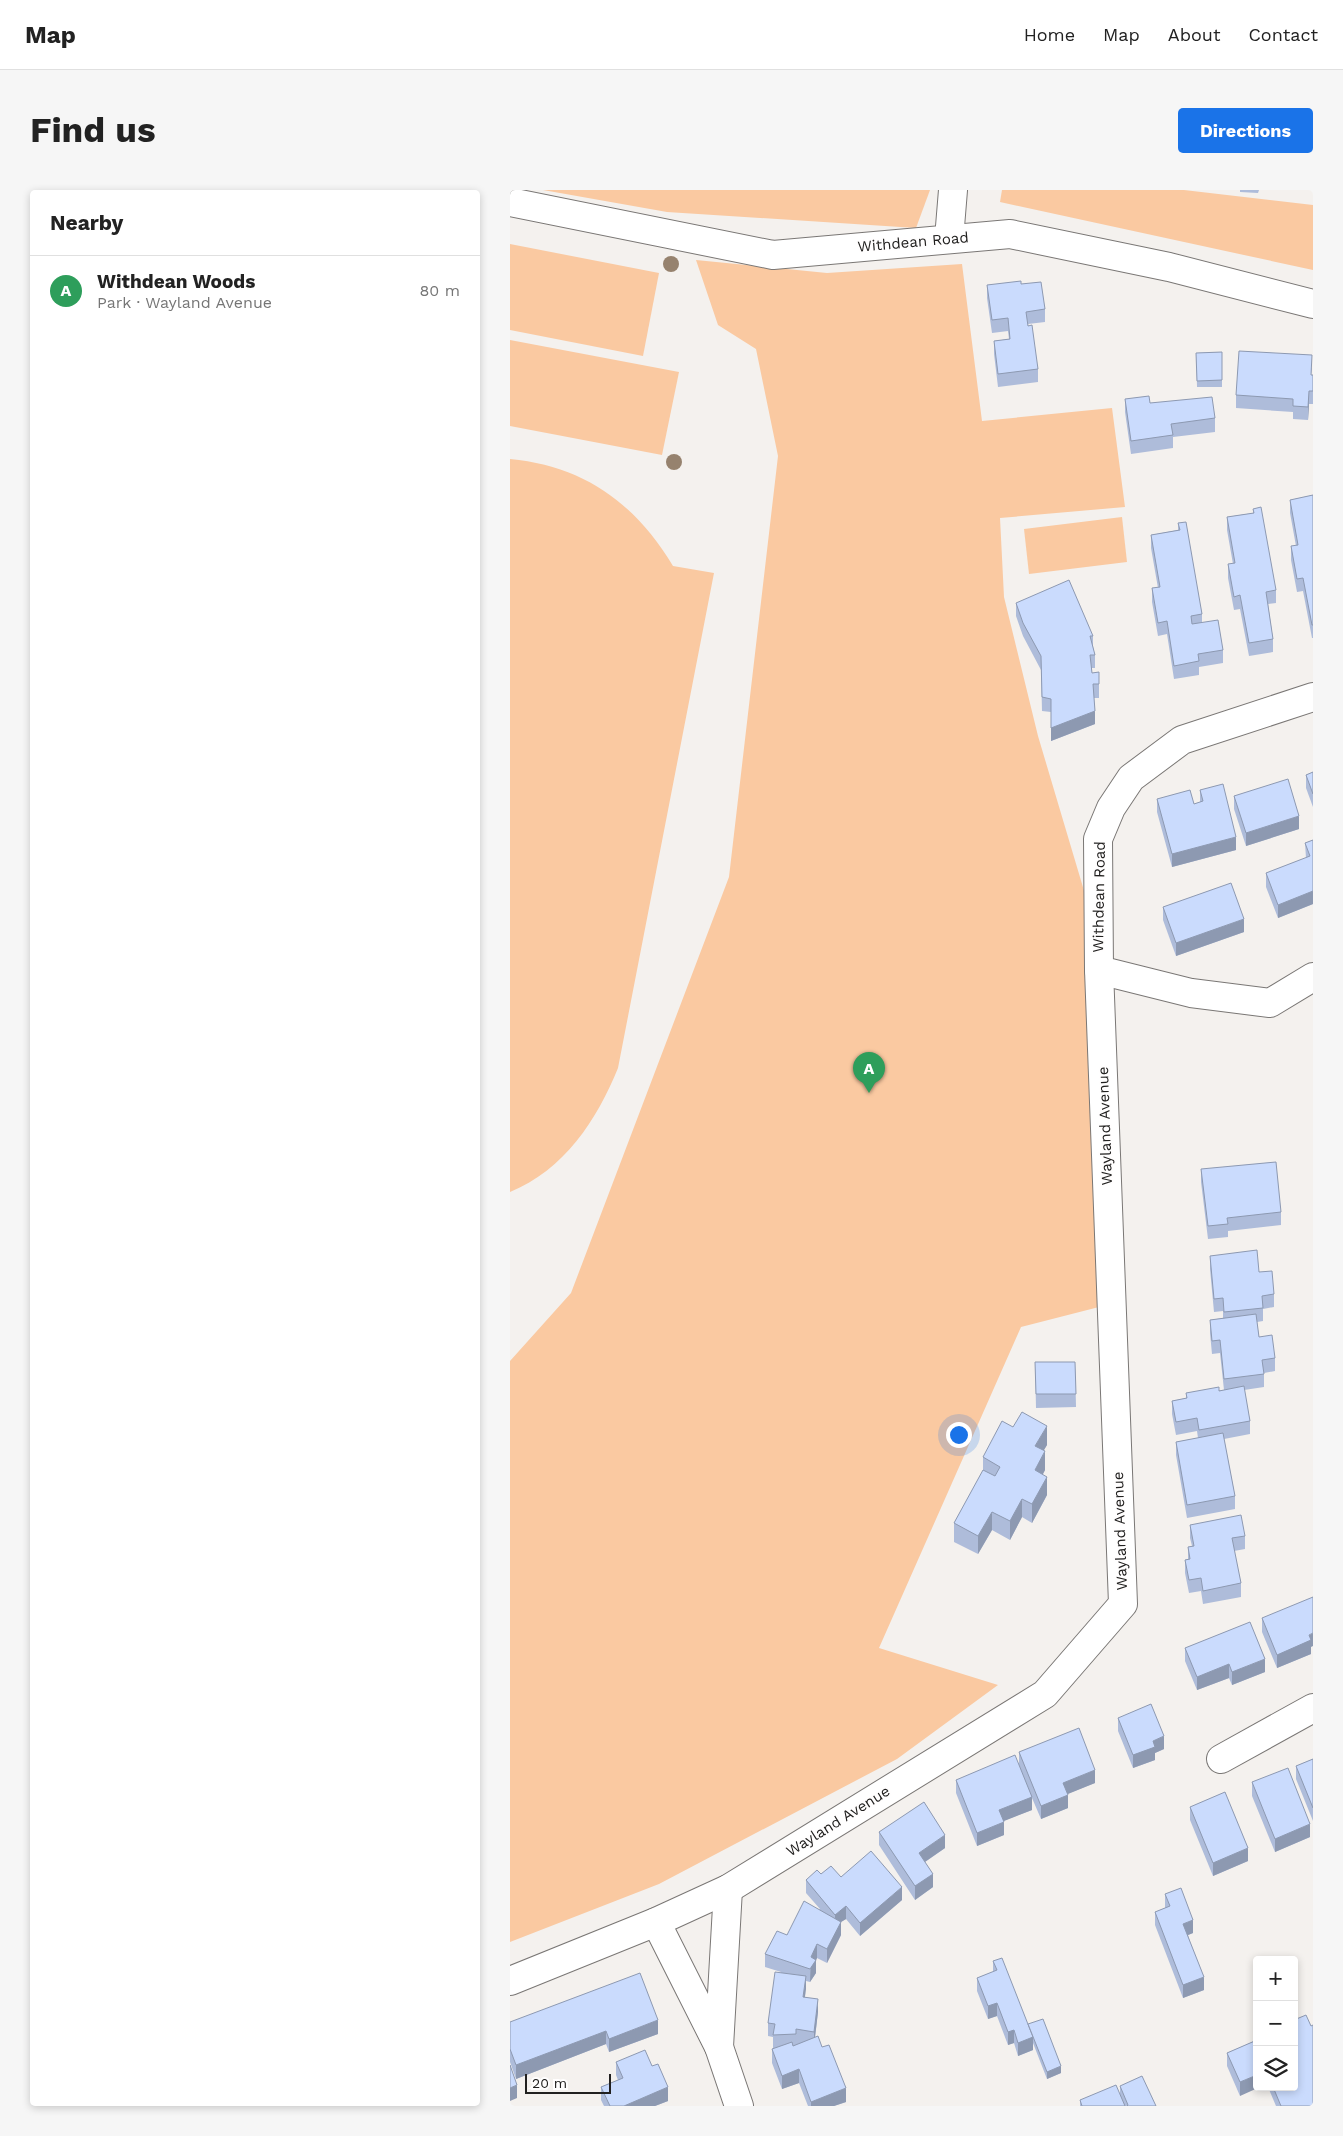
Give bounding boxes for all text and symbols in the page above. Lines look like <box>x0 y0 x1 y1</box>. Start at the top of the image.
text: Map <box>25 21 76 49</box>
text: Home <box>1024 24 1075 45</box>
text: Map <box>1103 24 1140 45</box>
text: About <box>1168 24 1220 45</box>
text: Contact <box>1248 24 1318 45</box>
button: Directions <box>1178 108 1313 153</box>
text: Find us <box>30 109 156 151</box>
text: Nearby <box>50 210 123 235</box>
street label: Withdean Road <box>857 228 969 256</box>
text: Withdean Woods <box>97 270 255 293</box>
text: A <box>61 281 71 300</box>
text: 80 m <box>419 281 460 300</box>
text: Park · Wayland Avenue <box>97 293 272 312</box>
street label: Withdean Road <box>1089 841 1109 953</box>
pin: A <box>853 1052 885 1093</box>
street label: Wayland Avenue <box>1094 1066 1116 1186</box>
your location <box>946 1422 972 1448</box>
street label: Wayland Avenue <box>1109 1471 1131 1591</box>
street label: Wayland Avenue <box>783 1782 893 1860</box>
map controls <box>1253 1956 1298 2091</box>
button: + <box>1253 1956 1298 2001</box>
button: − <box>1253 2001 1298 2046</box>
button: layers <box>1253 2046 1298 2091</box>
scale bar <box>525 2071 611 2094</box>
text: 20 m <box>532 2075 567 2091</box>

